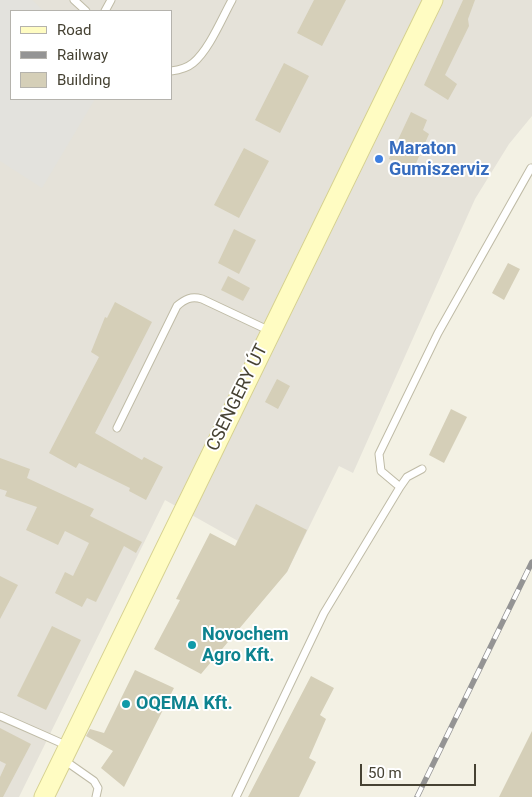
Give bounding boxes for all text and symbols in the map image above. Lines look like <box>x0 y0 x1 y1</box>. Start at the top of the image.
legend <box>10 10 172 100</box>
text: Road <box>57 21 91 39</box>
text: Railway <box>57 46 108 64</box>
text: Building <box>57 71 111 89</box>
place label: Maraton Gumiszerviz <box>389 138 489 180</box>
marker: Maraton Gumiszerviz <box>373 153 385 165</box>
street label: CSENGERY ÚT <box>203 341 273 455</box>
place label: Novochem Agro Kft. <box>202 624 289 666</box>
marker: Novochem Agro Kft. <box>186 639 198 651</box>
place label: OQEMA Kft. <box>136 693 233 715</box>
marker: OQEMA Kft. <box>120 698 132 710</box>
scale bar <box>362 754 478 786</box>
text: 50 m <box>368 764 402 782</box>

